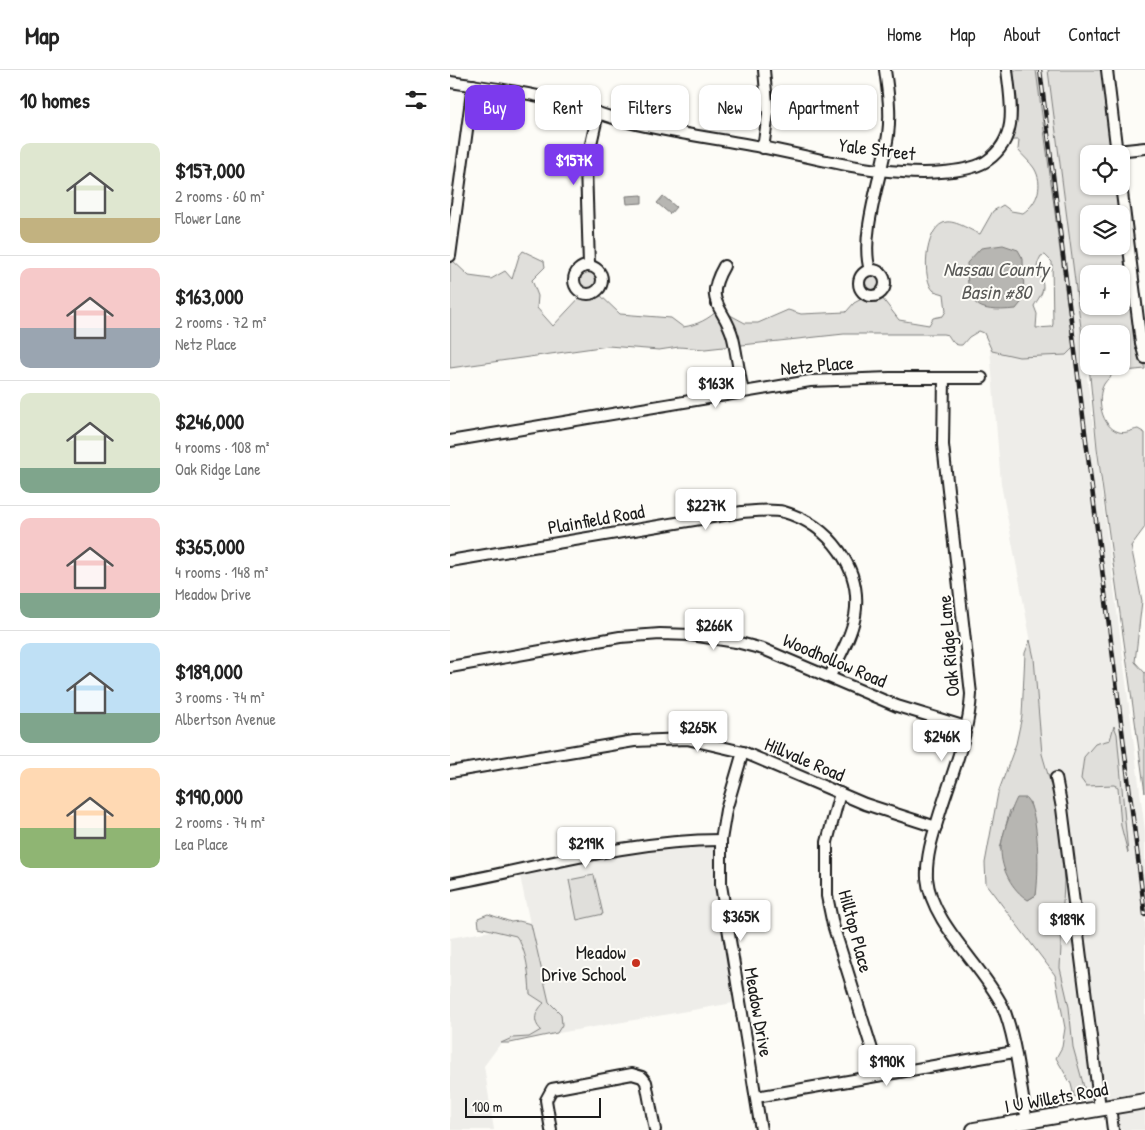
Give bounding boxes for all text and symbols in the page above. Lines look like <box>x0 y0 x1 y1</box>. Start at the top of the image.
text: Map <box>25 19 59 51</box>
text: Home <box>887 22 922 47</box>
text: Map <box>950 22 975 47</box>
text: About <box>1003 22 1040 47</box>
text: Contact <box>1068 22 1120 47</box>
chip: Buy <box>465 85 525 130</box>
chip: Rent <box>535 85 601 130</box>
chip: Filters <box>611 85 689 130</box>
chip: New <box>699 85 761 130</box>
chip: Apartment <box>771 85 877 130</box>
text: 10 homes <box>20 86 90 115</box>
icon: filters <box>402 86 430 114</box>
street label: Yale Street <box>837 131 917 167</box>
pin: $157K <box>539 144 609 186</box>
map controls <box>1080 145 1130 375</box>
button: locate <box>1080 145 1130 195</box>
text: $157K <box>556 149 592 171</box>
text: $157,000 <box>175 156 245 185</box>
icon: home <box>60 163 120 223</box>
text: 2 rooms · 60 m² <box>175 185 265 207</box>
button: layers <box>1080 205 1130 255</box>
text: Flower Lane <box>175 207 241 229</box>
water label: Nassau County Basin #80 <box>943 255 1051 305</box>
button: + <box>1080 265 1130 315</box>
text: $163,000 <box>175 282 244 311</box>
icon: home <box>60 288 120 348</box>
text: 2 rooms · 72 m² <box>175 311 266 333</box>
button: − <box>1080 325 1130 375</box>
text: Netz Place <box>175 333 237 355</box>
street label: Netz Place <box>779 349 855 381</box>
pin: $163K <box>681 366 751 409</box>
text: $163K <box>698 372 734 394</box>
text: $246,000 <box>175 407 244 436</box>
icon: home <box>60 413 120 473</box>
text: 4 rooms · 108 m² <box>175 436 269 458</box>
text: Oak Ridge Lane <box>175 458 261 480</box>
pin: $227K <box>671 488 741 531</box>
text: $227K <box>686 494 726 516</box>
street label: Plainfield Road <box>546 498 647 540</box>
text: $365,000 <box>175 532 245 561</box>
icon: home <box>60 538 120 598</box>
text: 4 rooms · 148 m² <box>175 561 268 583</box>
text: Meadow Drive <box>175 583 251 605</box>
street label: Oak Ridge Lane <box>931 594 965 698</box>
pin: $266K <box>679 608 749 651</box>
text: $266K <box>696 614 732 636</box>
street label: Woodhollow Road <box>779 626 891 694</box>
text: $189,000 <box>175 657 243 686</box>
icon: home <box>60 663 120 723</box>
text: 3 rooms · 74 m² <box>175 686 265 708</box>
text: Albertson Avenue <box>175 708 276 730</box>
pin: $265K <box>663 710 733 753</box>
text: $265K <box>679 716 717 738</box>
pin: $246K <box>907 720 977 762</box>
text: $246K <box>924 725 960 747</box>
street label: Hillvale Road <box>761 731 850 788</box>
text: $190,000 <box>175 782 243 811</box>
icon: home <box>60 788 120 848</box>
text: 2 rooms · 74 m² <box>175 811 265 833</box>
pin: $219K <box>551 826 621 869</box>
text: $219K <box>568 832 604 854</box>
text: Lea Place <box>175 833 228 855</box>
street label: Hilltop Place <box>832 887 880 976</box>
pin: $365K <box>706 900 776 942</box>
pin: $189K <box>1032 902 1102 945</box>
text: $365K <box>723 905 759 927</box>
text: $189K <box>1049 908 1085 930</box>
place label: Meadow Drive School <box>541 939 627 987</box>
marker: Meadow Drive School <box>630 957 642 969</box>
street label: Meadow Drive <box>738 965 780 1059</box>
pin: $190K <box>852 1044 922 1087</box>
text: $190K <box>869 1050 905 1072</box>
street label: I U Willets Road <box>1002 1075 1110 1119</box>
scale bar <box>465 1095 601 1118</box>
text: 100 m <box>472 1097 502 1116</box>

